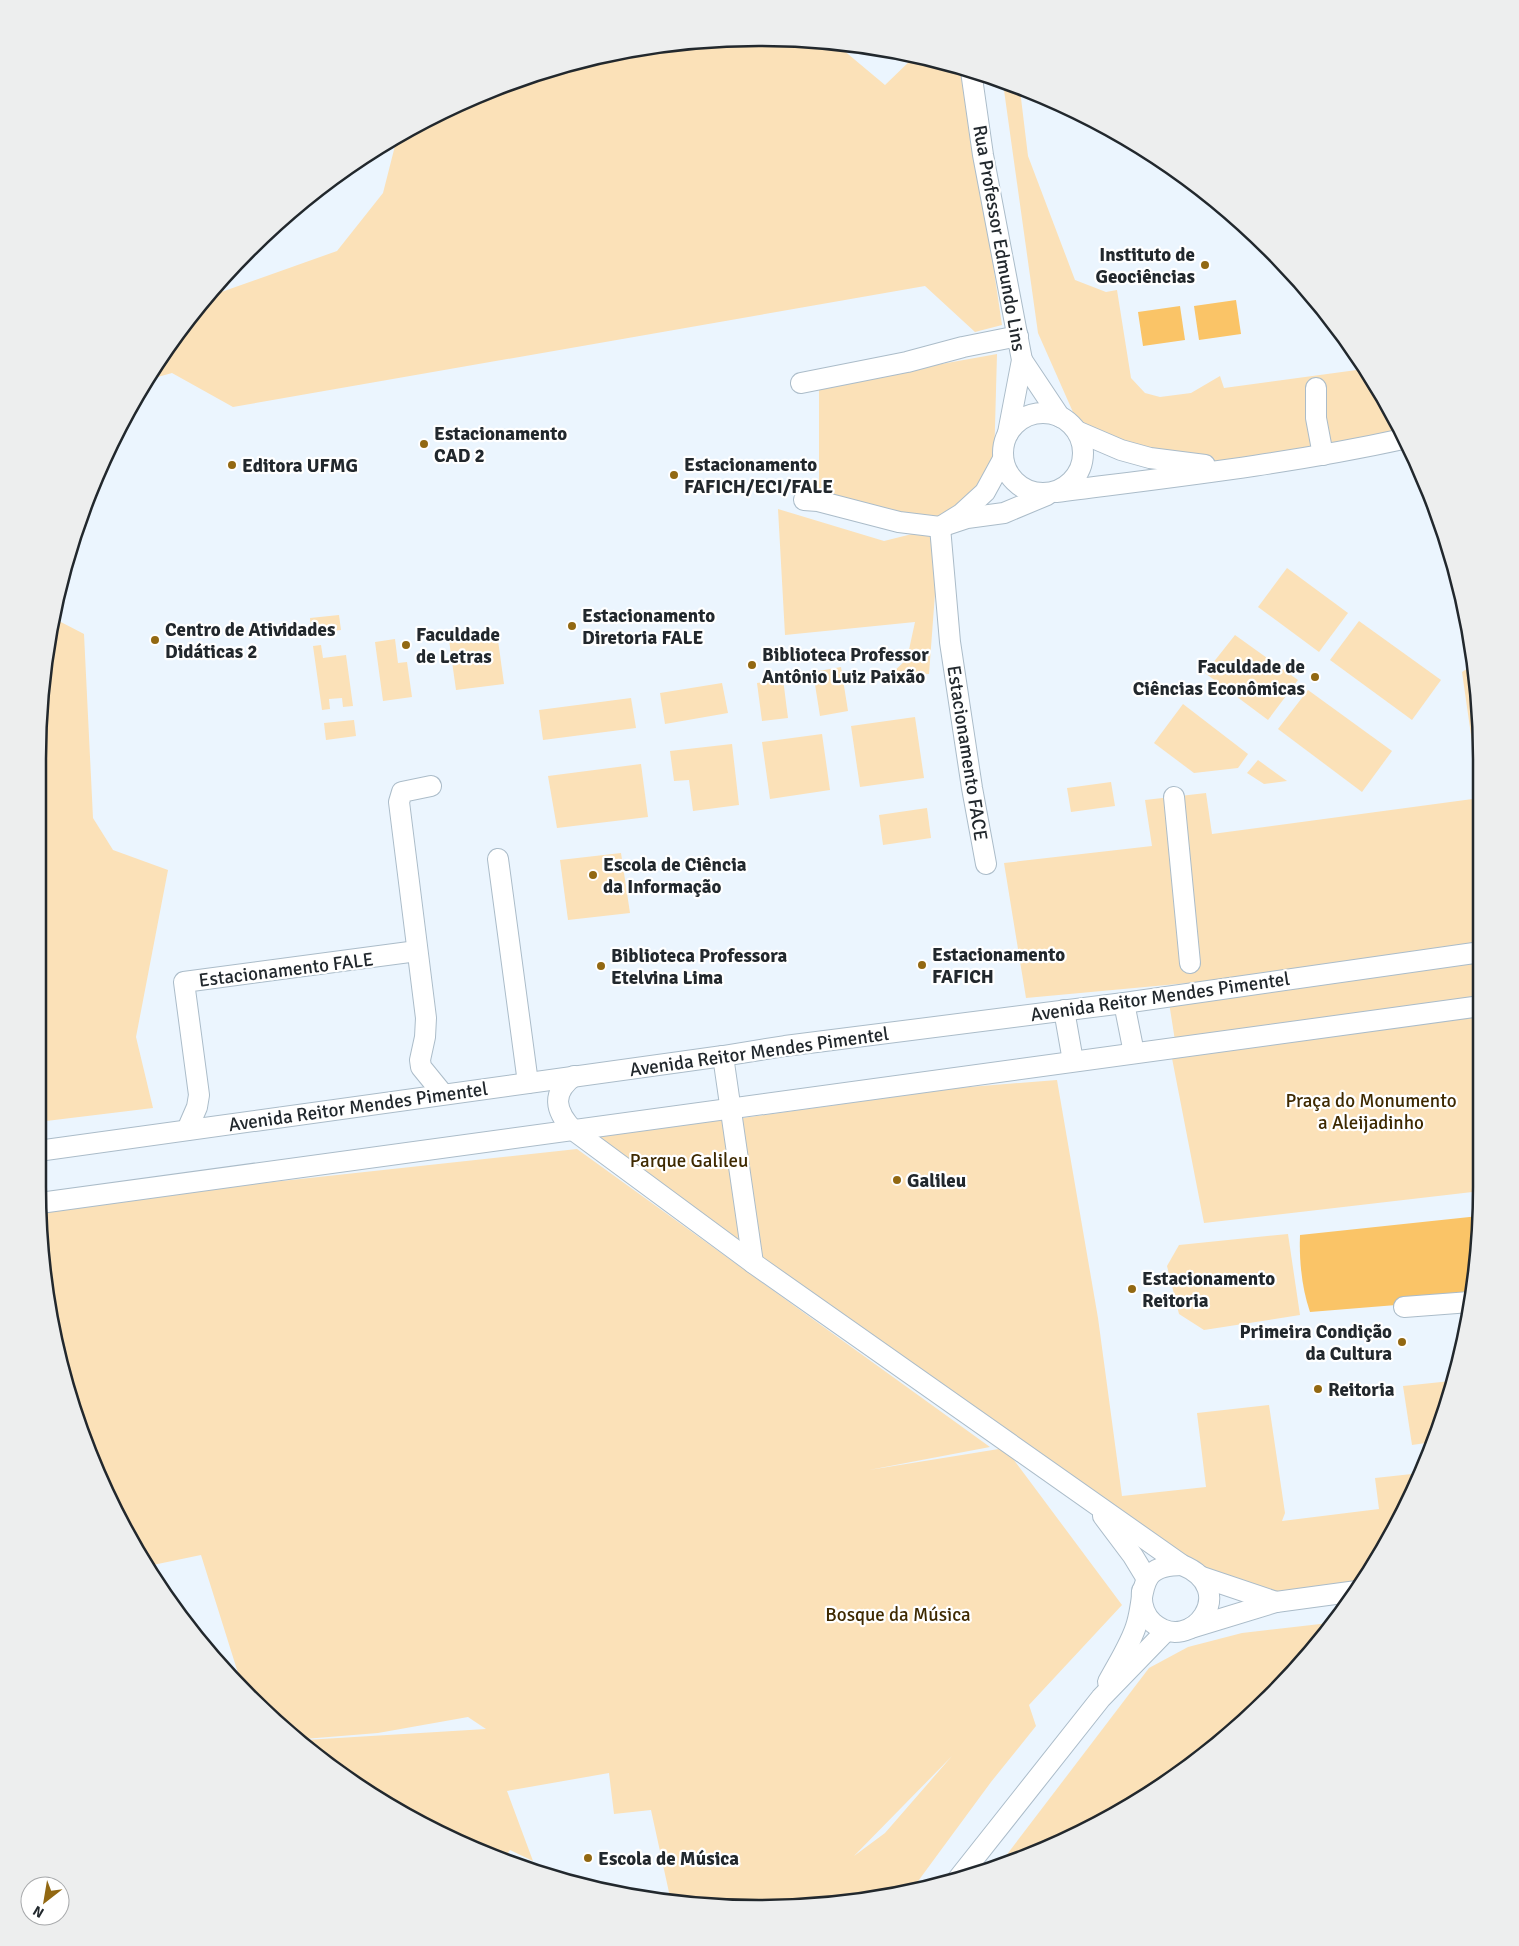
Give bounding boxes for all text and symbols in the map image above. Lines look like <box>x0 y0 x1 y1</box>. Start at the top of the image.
street label: Rua Professor Edmundo Lins <box>967 123 1031 353</box>
place label: Instituto de Geociências <box>1095 243 1195 289</box>
marker: Instituto de Geociências <box>1199 259 1211 271</box>
place label: Estacionamento CAD 2 <box>434 422 567 468</box>
marker: Estacionamento CAD 2 <box>418 438 430 450</box>
place label: Estacionamento FAFICH/ECI/FALE <box>684 453 833 499</box>
place label: Editora UFMG <box>242 454 358 478</box>
marker: Editora UFMG <box>226 459 238 471</box>
marker: Estacionamento FAFICH/ECI/FALE <box>668 469 680 481</box>
place label: Estacionamento Diretoria FALE <box>582 604 715 650</box>
place label: Centro de Atividades Didáticas 2 <box>165 618 335 664</box>
marker: Estacionamento Diretoria FALE <box>566 620 578 632</box>
place label: Faculdade de Letras <box>416 623 500 669</box>
marker: Centro de Atividades Didáticas 2 <box>149 634 161 646</box>
marker: Faculdade de Letras <box>400 639 412 651</box>
place label: Biblioteca Professor Antônio Luiz Paixão <box>762 643 929 689</box>
place label: Faculdade de Ciências Econômicas <box>1133 655 1305 701</box>
marker: Biblioteca Professor Antônio Luiz Paixão <box>746 659 758 671</box>
street label: Estacionamento FACE <box>941 664 993 843</box>
marker: Faculdade de Ciências Econômicas <box>1309 671 1321 683</box>
place label: Escola de Ciência da Informação <box>603 853 747 899</box>
marker: Escola de Ciência da Informação <box>587 869 599 881</box>
place label: Estacionamento FAFICH <box>932 943 1065 989</box>
place label: Biblioteca Professora Etelvina Lima <box>611 944 788 990</box>
street label: Estacionamento FALE <box>197 947 375 993</box>
marker: Estacionamento FAFICH <box>916 959 928 971</box>
marker: Biblioteca Professora Etelvina Lima <box>595 960 607 972</box>
street label: Avenida Reitor Mendes Pimentel <box>1029 967 1291 1027</box>
street label: Avenida Reitor Mendes Pimentel <box>628 1022 890 1082</box>
street label: Avenida Reitor Mendes Pimentel <box>227 1077 489 1137</box>
park label: Praça do Monumento a Aleijadinho <box>1285 1089 1457 1135</box>
park label: Parque Galileu <box>630 1149 748 1173</box>
place label: Galileu <box>907 1169 966 1193</box>
marker: Galileu <box>891 1174 903 1186</box>
place label: Estacionamento Reitoria <box>1142 1267 1275 1313</box>
marker: Estacionamento Reitoria <box>1126 1283 1138 1295</box>
place label: Primeira Condição da Cultura <box>1239 1320 1392 1366</box>
marker: Primeira Condição da Cultura <box>1396 1336 1408 1348</box>
place label: Reitoria <box>1328 1378 1395 1402</box>
marker: Reitoria <box>1312 1383 1324 1395</box>
park label: Bosque da Música <box>825 1603 971 1627</box>
place label: Escola de Música <box>598 1847 739 1871</box>
marker: Escola de Música <box>582 1852 594 1864</box>
north arrow <box>20 1876 70 1926</box>
text: N <box>30 1902 47 1922</box>

